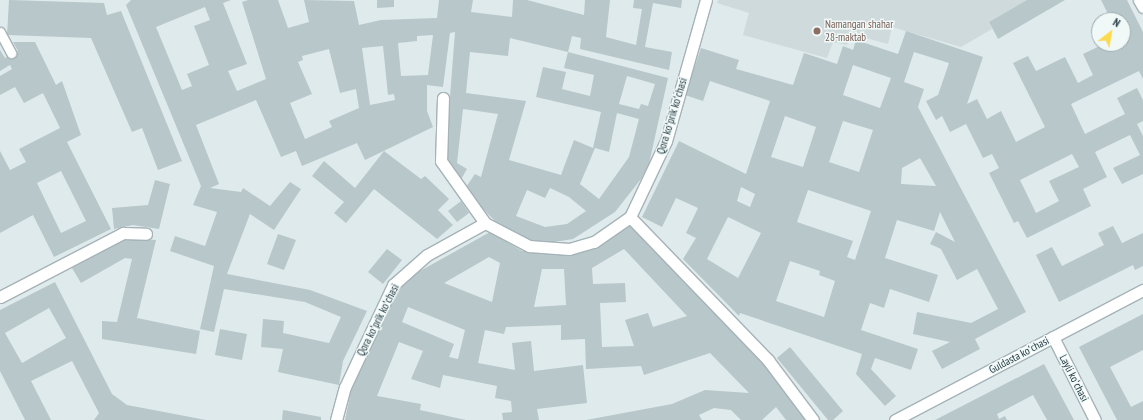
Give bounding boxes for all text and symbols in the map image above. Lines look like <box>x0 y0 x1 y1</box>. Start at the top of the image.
north arrow <box>1091 12 1131 52</box>
text: N <box>1111 15 1123 30</box>
place label: Namangan shahar 28-maktab <box>825 18 893 44</box>
marker: Namangan shahar 28-maktab <box>812 26 822 36</box>
street label: Qora koʻprik koʻchasi <box>654 76 690 156</box>
street label: Qora koʻprik koʻchasi <box>354 282 402 358</box>
street label: Guldasta koʻchasi <box>987 334 1051 376</box>
street label: Layli koʻchasi <box>1057 352 1091 404</box>

